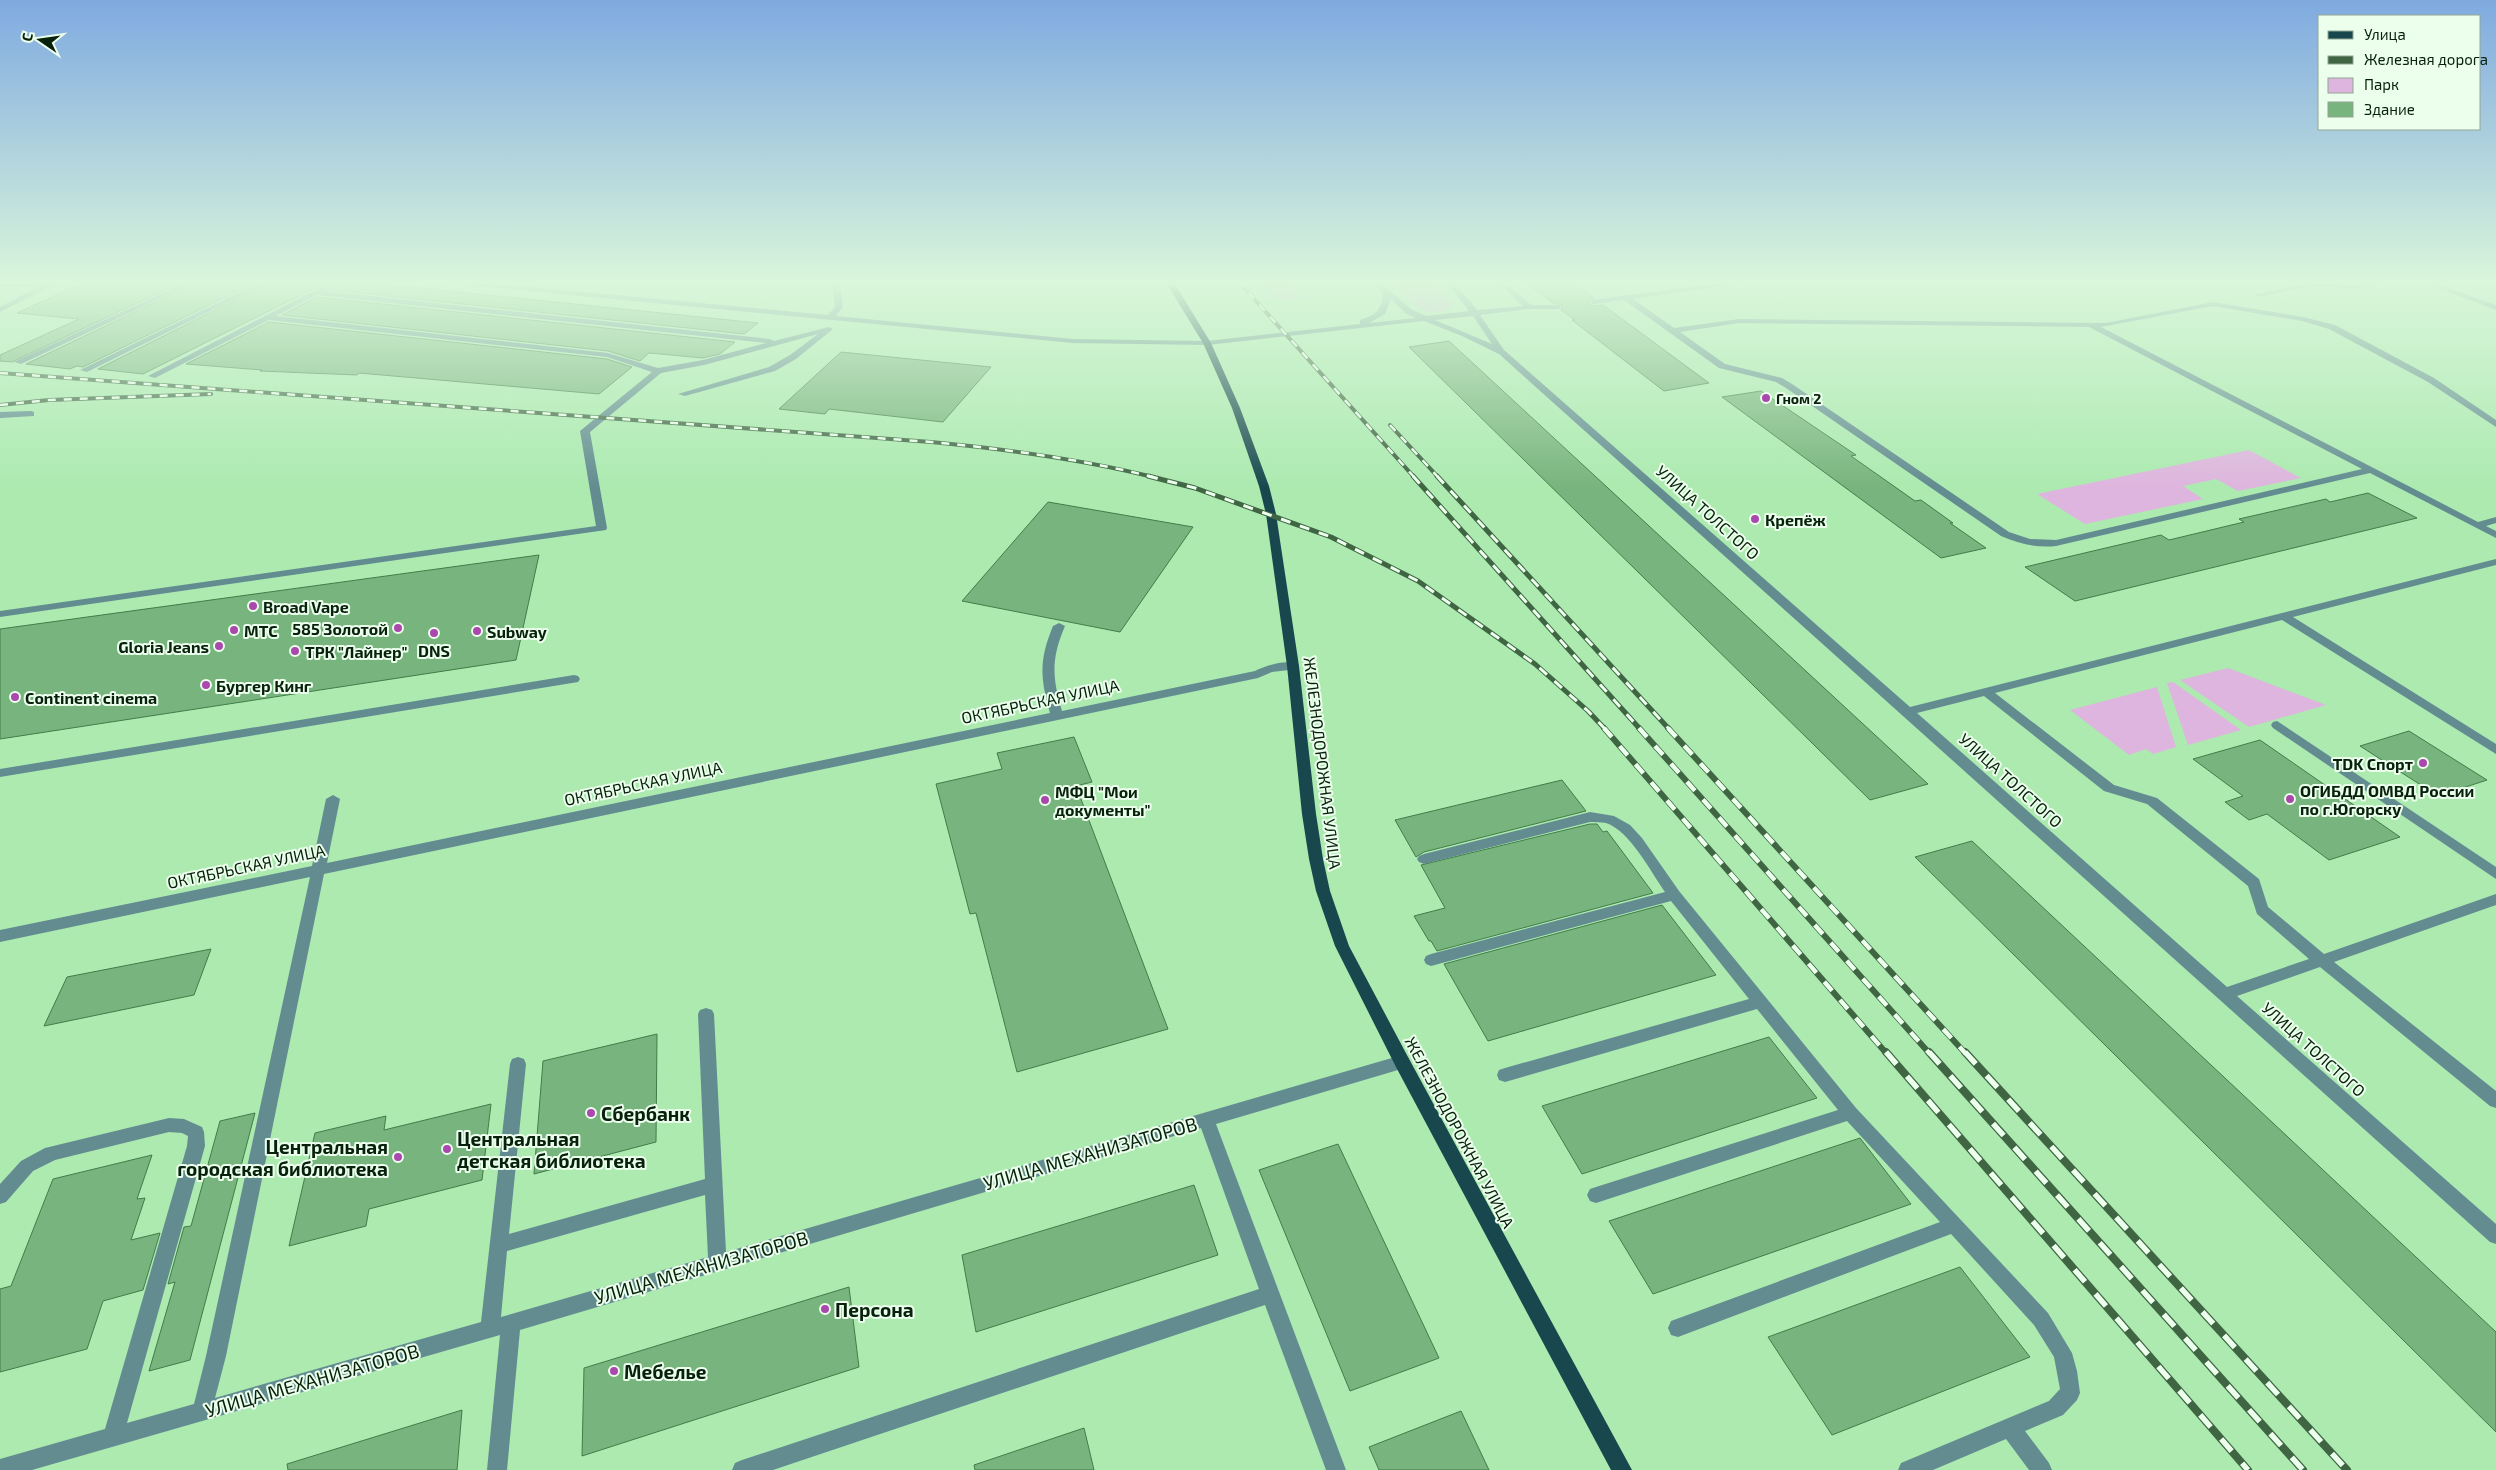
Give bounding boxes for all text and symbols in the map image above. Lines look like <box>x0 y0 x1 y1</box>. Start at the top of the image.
north arrow <box>15 15 65 65</box>
legend <box>2318 15 2481 130</box>
text: Улица <box>2364 25 2406 43</box>
text: С <box>18 31 36 43</box>
text: Железная дорога <box>2364 50 2488 68</box>
text: Парк <box>2364 75 2399 93</box>
text: Здание <box>2364 100 2415 118</box>
place label: Гном 2 <box>1776 390 1821 407</box>
marker: Гном 2 <box>1760 392 1772 404</box>
street label: УЛИЦА ТОЛСТОГО <box>1653 461 1763 563</box>
place label: Крепёж <box>1765 510 1826 529</box>
marker: Крепёж <box>1749 513 1761 525</box>
place label: Broad Vape <box>263 597 349 616</box>
marker: Broad Vape <box>247 600 259 612</box>
place label: 585 Золотой <box>292 619 388 638</box>
place label: МТС <box>244 621 278 640</box>
marker: 585 Золотой <box>392 622 404 634</box>
place label: Subway <box>487 622 547 642</box>
marker: МТС <box>228 624 240 636</box>
marker: Subway <box>471 625 483 637</box>
marker: DNS <box>428 627 440 639</box>
place label: Gloria Jeans <box>118 637 209 656</box>
marker: Gloria Jeans <box>213 640 225 652</box>
place label: DNS <box>418 641 450 660</box>
place label: ТРК "Лайнер" <box>305 642 407 661</box>
marker: ТРК "Лайнер" <box>289 645 301 657</box>
street label: ЖЕЛЕЗНОДОРОЖНАЯ УЛИЦА <box>1301 656 1345 870</box>
street label: ОКТЯБРЬСКАЯ УЛИЦА <box>959 675 1121 727</box>
place label: Бургер Кинг <box>216 676 312 695</box>
marker: Бургер Кинг <box>200 679 212 691</box>
place label: Continent cinema <box>25 688 157 707</box>
marker: Continent cinema <box>9 691 21 703</box>
street label: УЛИЦА ТОЛСТОГО <box>1956 729 2066 831</box>
place label: TDK Спорт <box>2333 754 2413 773</box>
street label: ОКТЯБРЬСКАЯ УЛИЦА <box>562 757 724 809</box>
marker: TDK Спорт <box>2417 757 2429 769</box>
place label: ОГИБДД ОМВД России по г.Югорску <box>2300 781 2474 818</box>
place label: МФЦ "Мои документы" <box>1055 782 1151 819</box>
marker: ОГИБДД ОМВД России по г.Югорску <box>2284 793 2296 805</box>
marker: МФЦ "Мои документы" <box>1039 794 1051 806</box>
street label: ОКТЯБРЬСКАЯ УЛИЦА <box>165 840 327 892</box>
street label: УЛИЦА ТОЛСТОГО <box>2259 998 2369 1100</box>
street label: ЖЕЛЕЗНОДОРОЖНАЯ УЛИЦА <box>1401 1033 1519 1231</box>
place label: Сбербанк <box>601 1102 690 1125</box>
marker: Сбербанк <box>585 1107 597 1119</box>
street label: УЛИЦА МЕХАНИЗАТОРОВ <box>980 1111 1200 1195</box>
place label: Центральная детская библиотека <box>457 1127 646 1172</box>
place label: Центральная городская библиотека <box>177 1135 388 1180</box>
marker: Центральная детская библиотека <box>441 1143 453 1155</box>
marker: Центральная городская библиотека <box>392 1151 404 1163</box>
street label: УЛИЦА МЕХАНИЗАТОРОВ <box>591 1225 811 1309</box>
place label: Персона <box>835 1298 914 1321</box>
marker: Персона <box>819 1303 831 1315</box>
street label: УЛИЦА МЕХАНИЗАТОРОВ <box>202 1338 422 1422</box>
place label: Мебелье <box>624 1360 707 1383</box>
marker: Мебелье <box>608 1365 620 1377</box>

